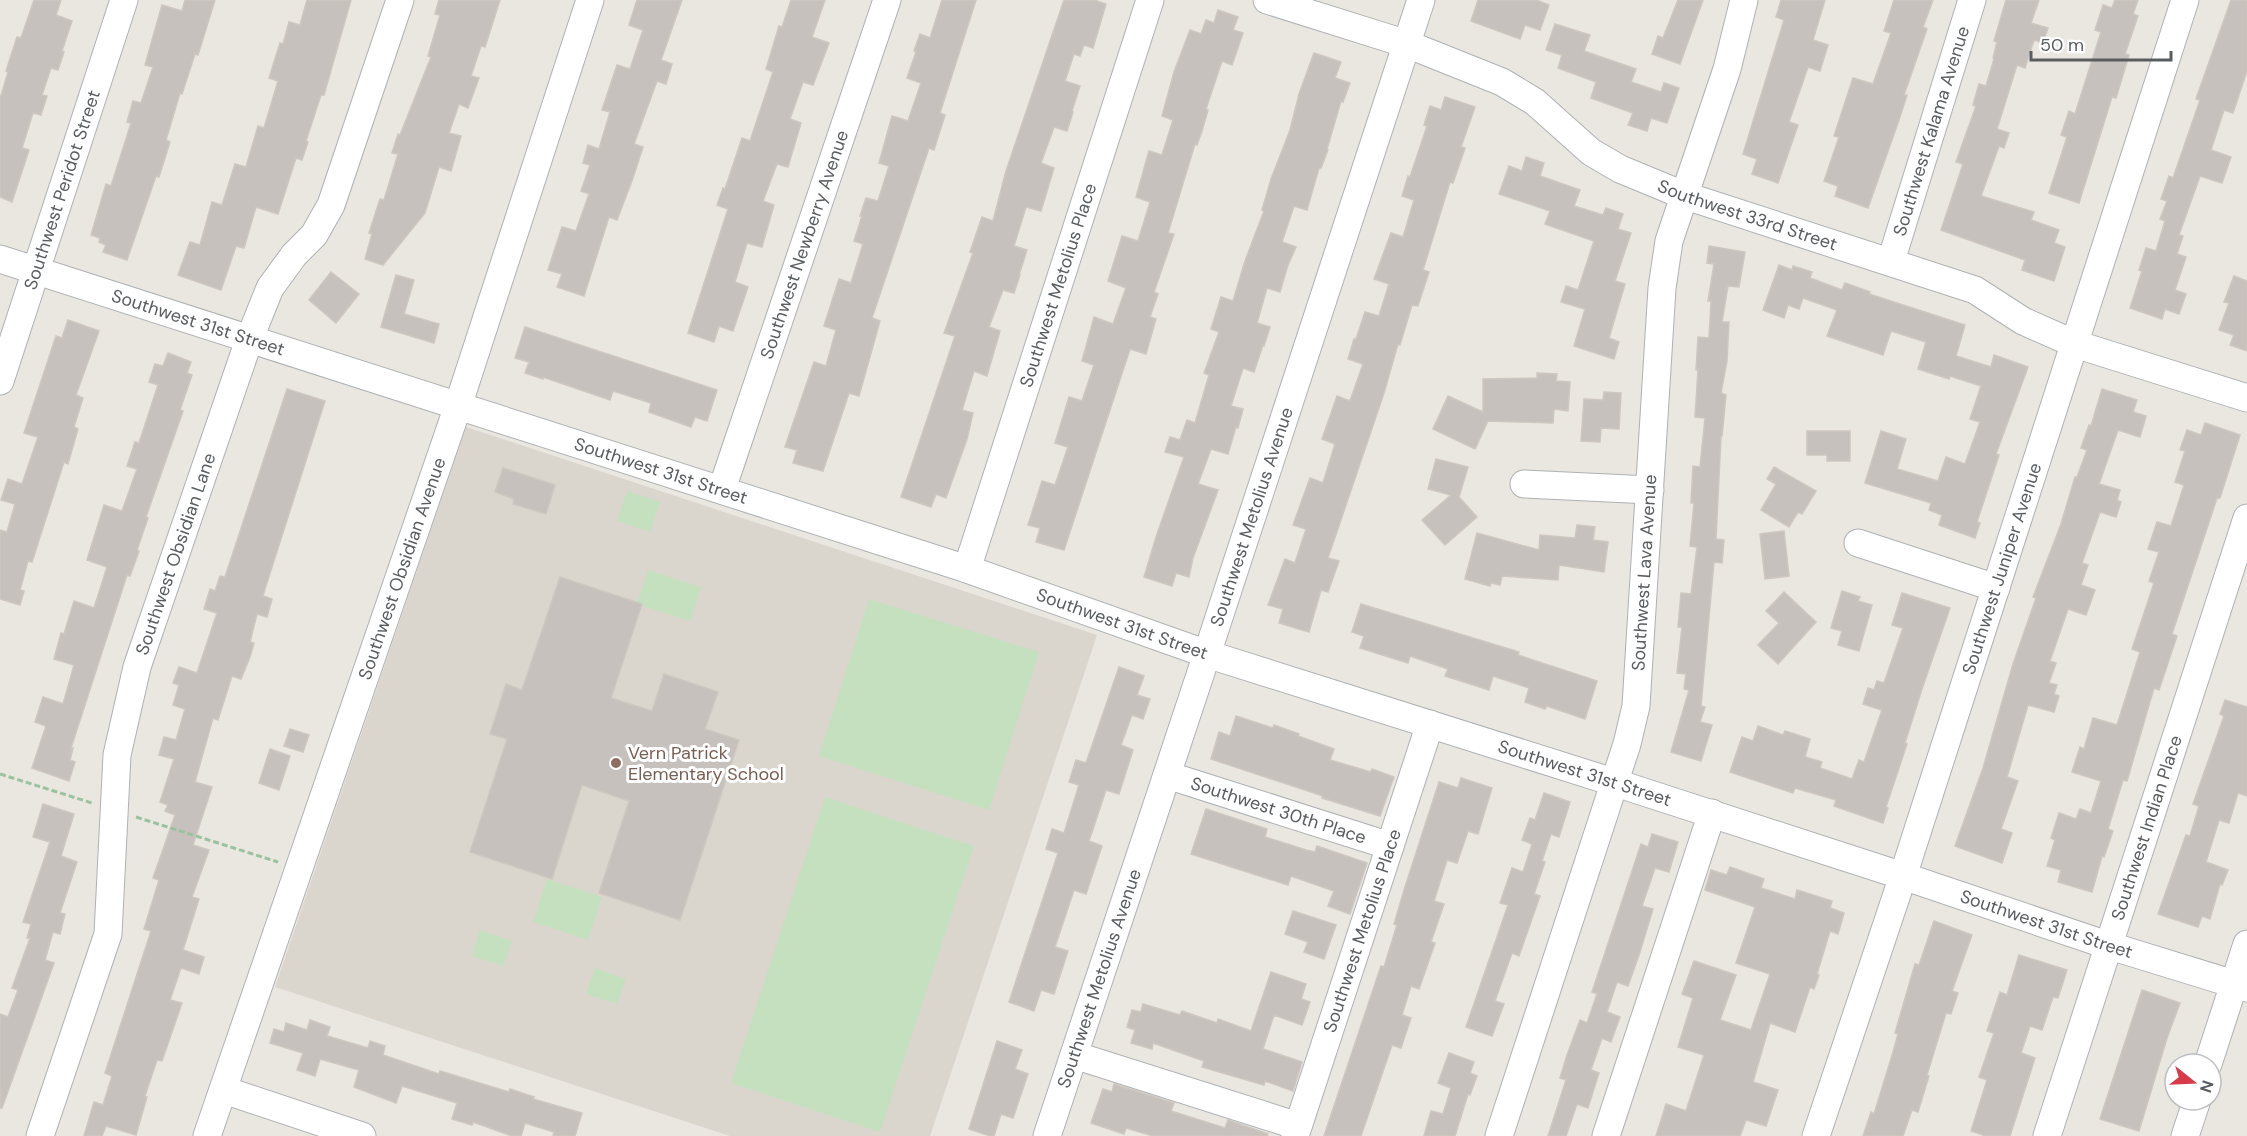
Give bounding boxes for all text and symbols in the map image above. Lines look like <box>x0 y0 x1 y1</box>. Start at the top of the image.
street label: Southwest Kalama Avenue <box>1887 23 1975 239</box>
scale bar <box>2031 24 2170 62</box>
text: 50 m <box>2040 33 2084 57</box>
street label: Southwest Peridot Street <box>18 87 106 293</box>
street label: Southwest Newberry Avenue <box>755 127 854 362</box>
street label: Southwest 33rd Street <box>1654 174 1840 256</box>
street label: Southwest Metolius Place <box>1014 180 1102 390</box>
street label: Southwest 31st Street <box>108 284 288 361</box>
street label: Southwest Metolius Avenue <box>1205 404 1299 630</box>
street label: Southwest 31st Street <box>571 432 751 510</box>
street label: Southwest Obsidian Lane <box>130 450 221 658</box>
street label: Southwest Obsidian Avenue <box>353 454 451 683</box>
street label: Southwest Juniper Avenue <box>1957 460 2047 678</box>
street label: Southwest Lava Avenue <box>1626 474 1662 672</box>
street label: Southwest 31st Street <box>1033 582 1211 665</box>
street label: Southwest Indian Place <box>2106 732 2188 923</box>
street label: Southwest 31st Street <box>1495 734 1674 812</box>
place label: Vern Patrick Elementary School <box>628 741 784 786</box>
marker: Vern Patrick Elementary School <box>609 756 623 770</box>
street label: Southwest 30th Place <box>1188 771 1369 850</box>
street label: Southwest Metolius Place <box>1318 826 1407 1036</box>
street label: Southwest Metolius Avenue <box>1052 866 1147 1091</box>
street label: Southwest 31st Street <box>1957 884 2136 964</box>
north arrow <box>2163 1052 2223 1112</box>
text: N <box>2195 1078 2219 1095</box>

